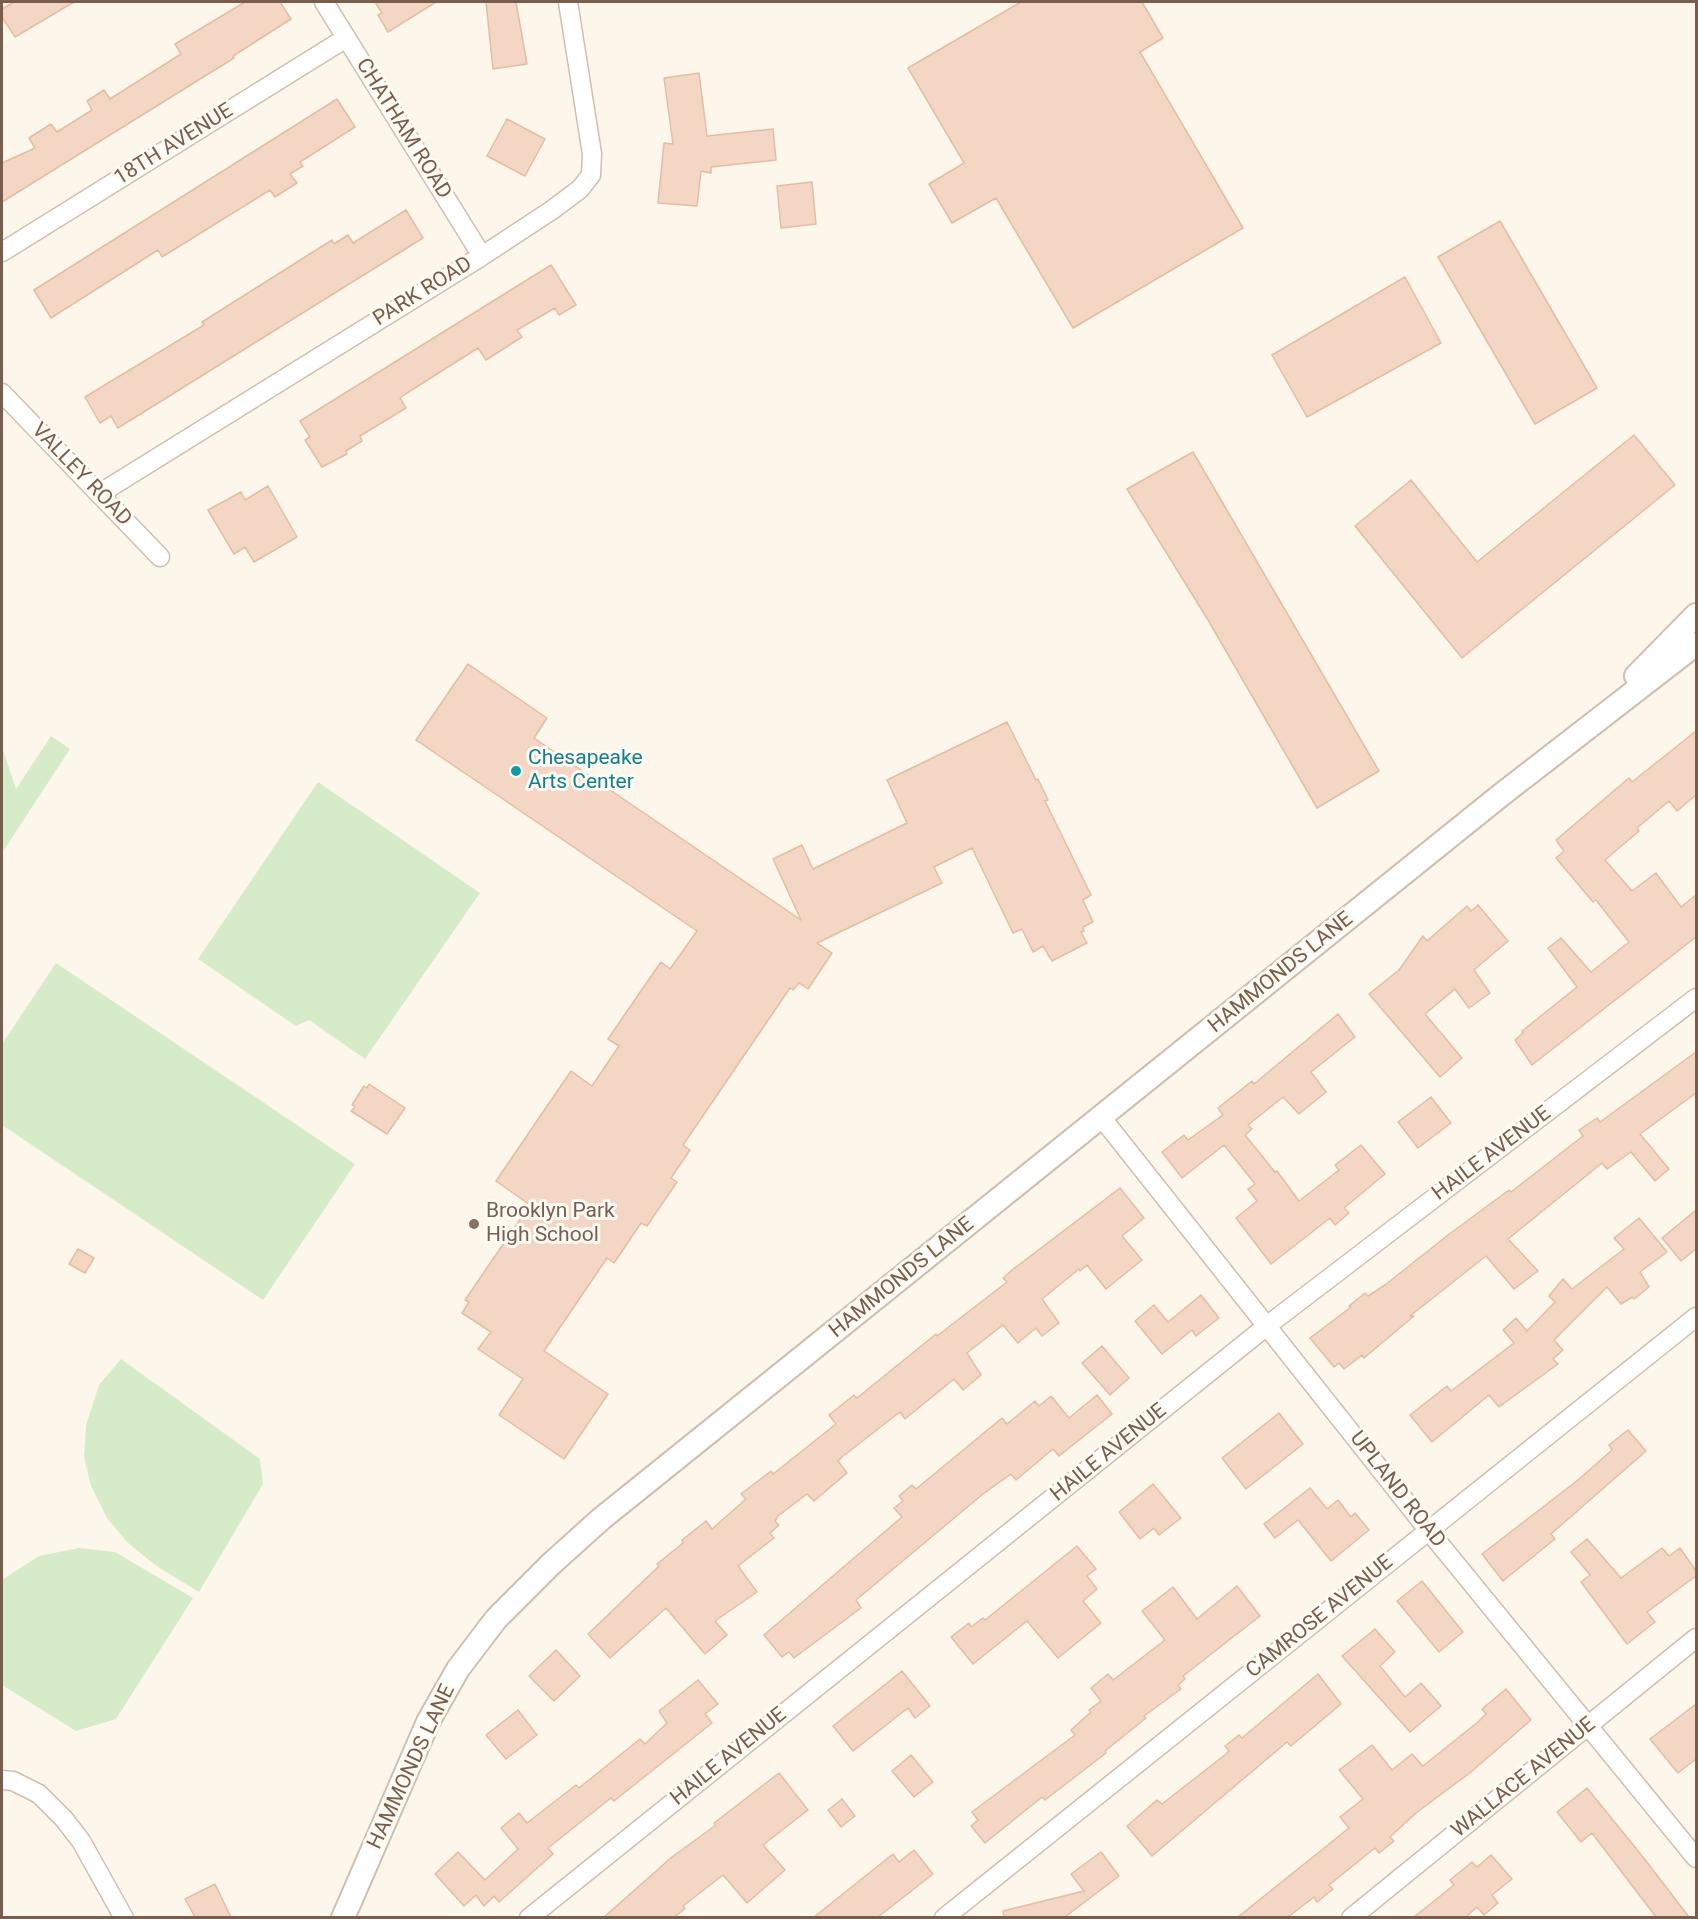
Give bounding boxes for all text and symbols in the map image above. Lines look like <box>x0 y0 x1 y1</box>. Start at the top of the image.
street label: CHATHAM ROAD <box>350 54 456 204</box>
street label: 18TH AVENUE <box>110 99 238 191</box>
street label: PARK ROAD <box>369 252 477 332</box>
street label: VALLEY ROAD <box>26 418 136 532</box>
place label: Chesapeake Arts Center <box>528 746 643 796</box>
marker: Chesapeake Arts Center <box>509 764 523 778</box>
street label: HAMMONDS LANE <box>1204 907 1358 1039</box>
street label: HAILE AVENUE <box>1428 1101 1556 1207</box>
place label: Brooklyn Park High School <box>486 1199 615 1249</box>
street label: HAMMONDS LANE <box>825 1212 979 1344</box>
marker: Brooklyn Park High School <box>467 1217 481 1231</box>
street label: HAILE AVENUE <box>1046 1399 1172 1507</box>
street label: UPLAND ROAD <box>1344 1427 1450 1553</box>
street label: CAMROSE AVENUE <box>1242 1550 1398 1684</box>
street label: HAMMONDS LANE <box>363 1681 461 1853</box>
street label: HAILE AVENUE <box>666 1703 792 1811</box>
street label: WALLACE AVENUE <box>1447 1712 1601 1844</box>

